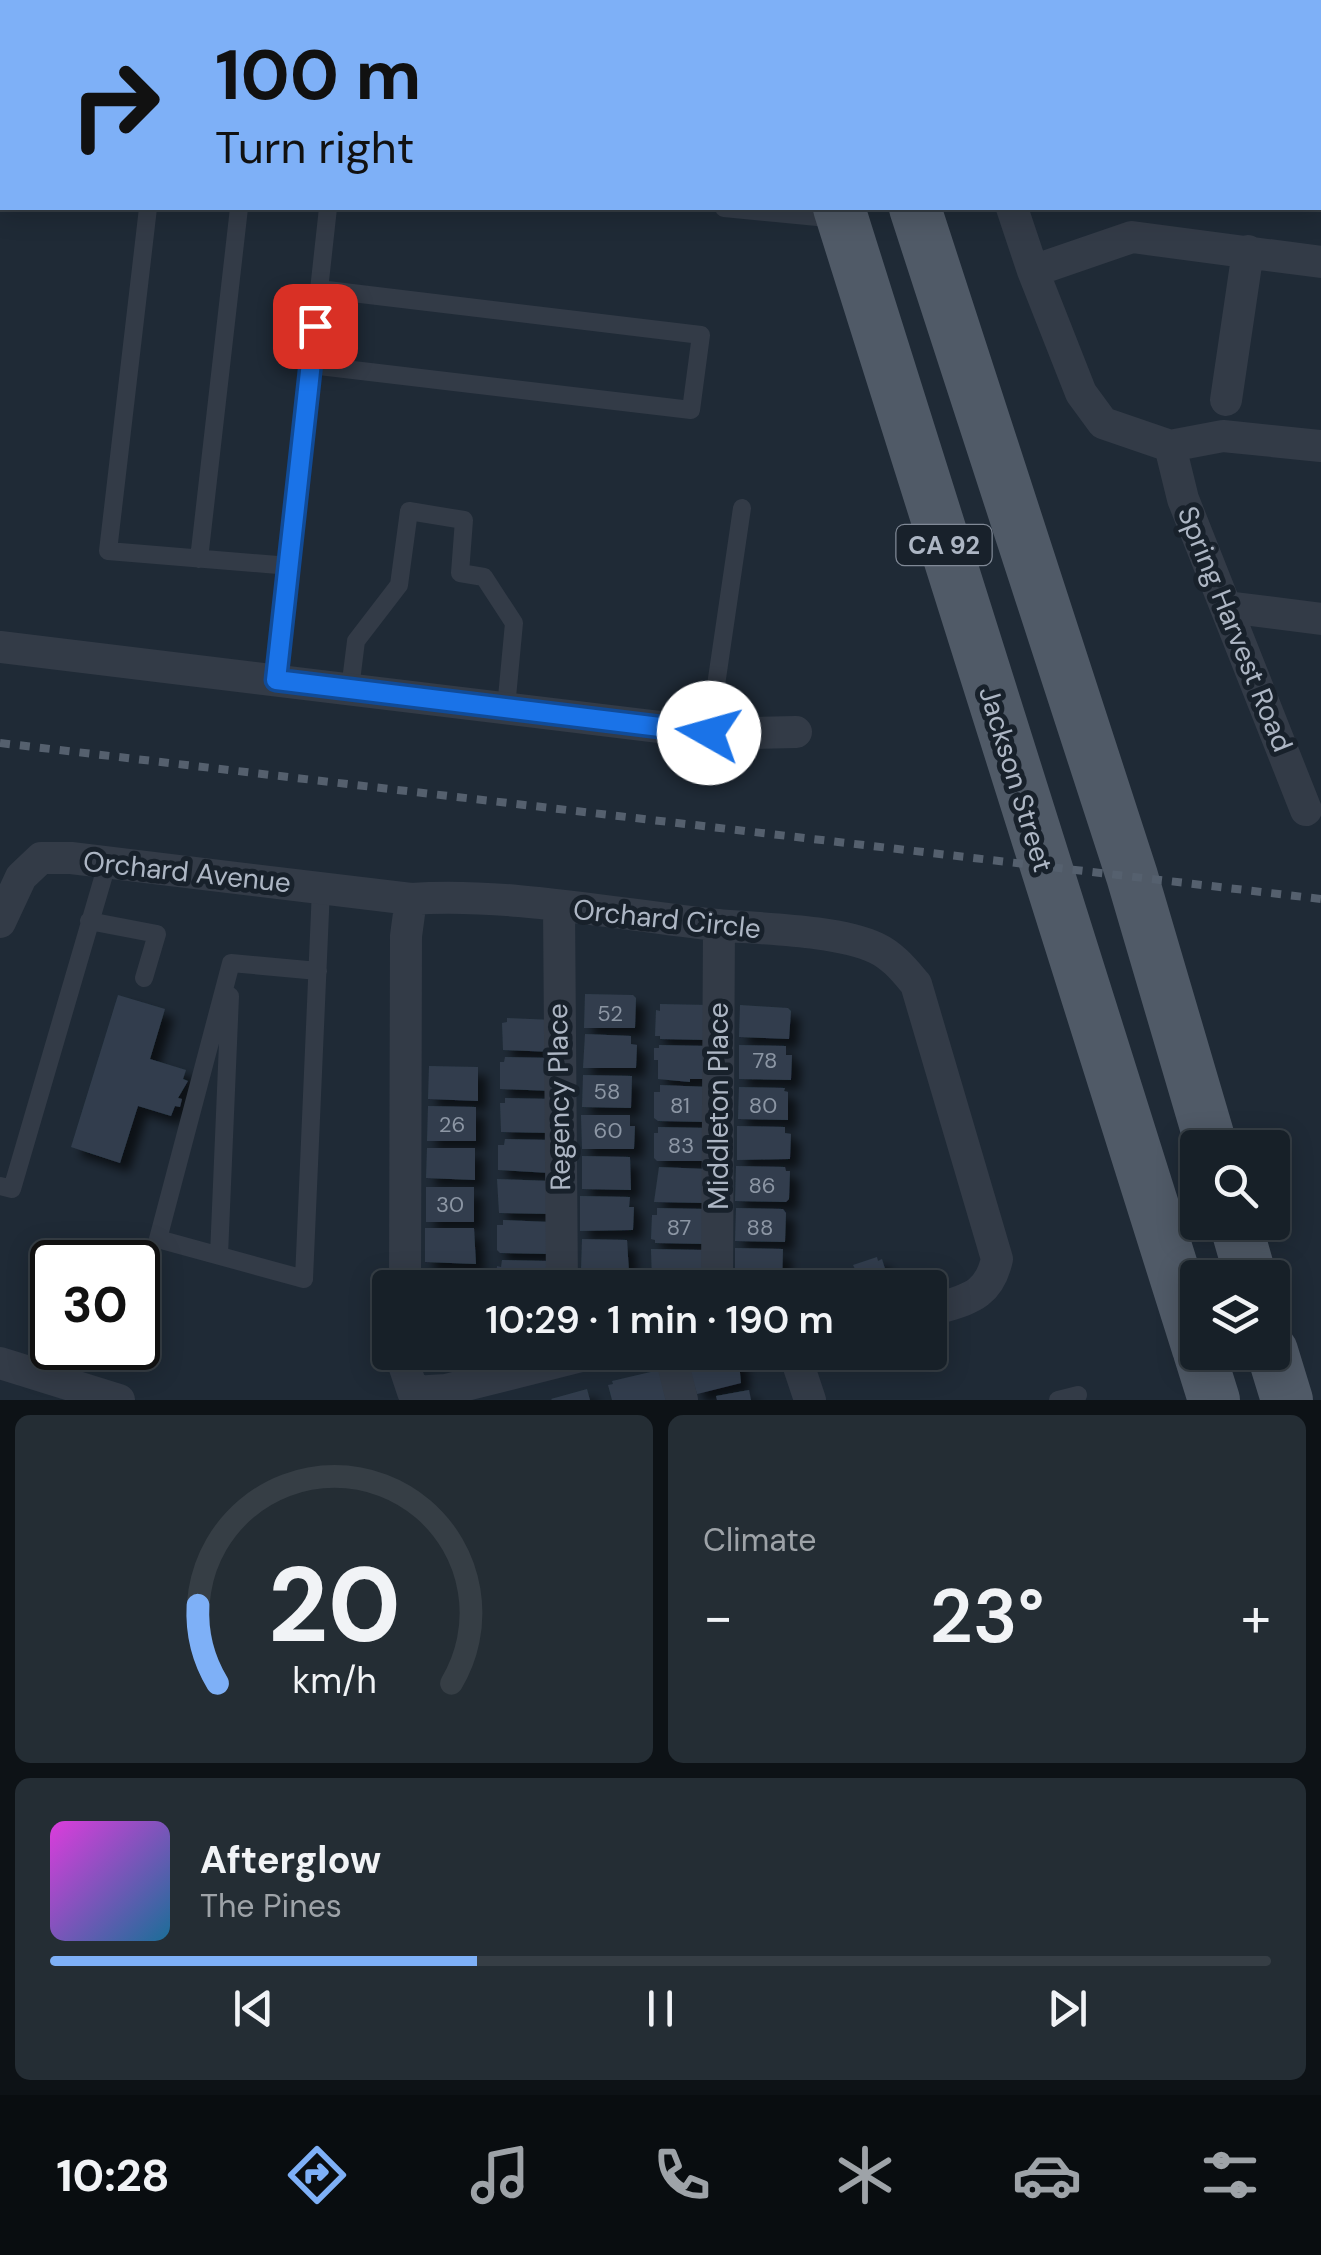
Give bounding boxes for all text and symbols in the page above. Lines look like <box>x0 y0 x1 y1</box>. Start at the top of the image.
text: 100 m <box>215 30 421 121</box>
icon: right <box>50 40 180 170</box>
text: Turn right <box>215 118 414 177</box>
pin <box>273 284 358 369</box>
icon: arrive <box>288 299 343 354</box>
street label: Spring Harvest Road <box>1169 501 1301 757</box>
road number: CA 92 <box>896 525 992 565</box>
position arrow <box>657 681 761 785</box>
street label: Jackson Street <box>970 682 1062 876</box>
street label: Orchard Avenue <box>81 843 293 901</box>
street label: Orchard Circle <box>571 891 763 947</box>
house number: 52 <box>597 999 623 1028</box>
street label: Middleton Place <box>700 1002 737 1210</box>
street label: Regency Place <box>539 1003 579 1191</box>
house number: 78 <box>753 1046 777 1075</box>
house number: 58 <box>594 1077 620 1106</box>
house number: 81 <box>670 1091 690 1120</box>
house number: 80 <box>749 1091 777 1120</box>
house number: 26 <box>439 1110 465 1139</box>
house number: 60 <box>594 1116 622 1145</box>
map controls <box>1180 1130 1290 1370</box>
button: search <box>1180 1130 1290 1240</box>
house number: 83 <box>668 1131 694 1160</box>
house number: 86 <box>748 1171 776 1200</box>
house number: 30 <box>436 1190 464 1219</box>
house number: 87 <box>667 1213 691 1242</box>
house number: 88 <box>747 1213 773 1242</box>
speed limit sign: 30 <box>30 1240 160 1370</box>
button: layers <box>1180 1260 1290 1370</box>
text: 10:29 · 1 min · 190 m <box>485 1295 834 1345</box>
text: Climate <box>703 1519 817 1561</box>
text: 20 <box>268 1538 400 1673</box>
text: 23° <box>930 1568 1044 1665</box>
text: − <box>703 1581 733 1653</box>
text: + <box>1241 1581 1271 1653</box>
text: km/h <box>292 1658 376 1704</box>
text: Afterglow <box>200 1835 381 1885</box>
text: The Pines <box>200 1885 342 1927</box>
icon: previous <box>226 1981 281 2036</box>
icon: pause <box>633 1981 688 2036</box>
icon: next <box>1040 1981 1095 2036</box>
icon: directions <box>282 2140 352 2210</box>
icon: music <box>465 2140 535 2210</box>
icon: phone <box>647 2140 717 2210</box>
icon: climate <box>830 2140 900 2210</box>
icon: car <box>1012 2140 1082 2210</box>
icon: filters <box>1195 2140 1265 2210</box>
text: 10:28 <box>56 2146 170 2205</box>

